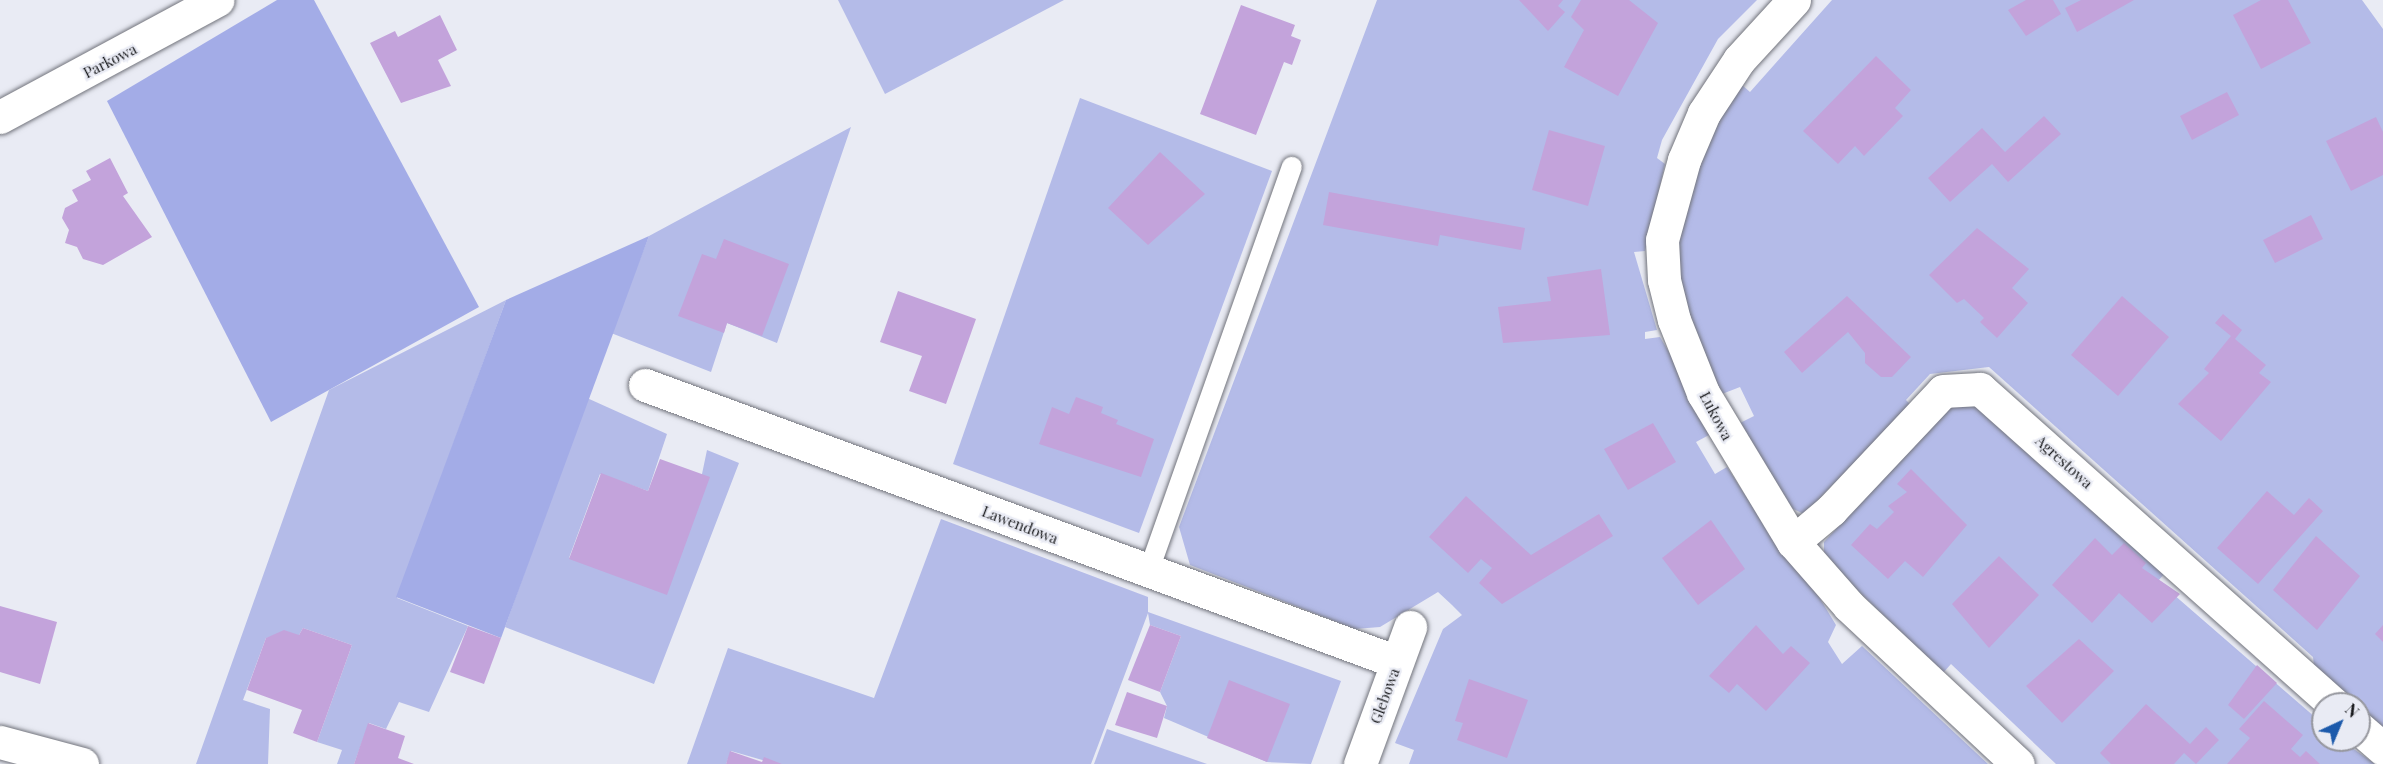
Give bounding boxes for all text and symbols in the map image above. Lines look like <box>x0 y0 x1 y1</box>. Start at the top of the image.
street label: Parkowa <box>80 40 140 82</box>
street label: Łukowa <box>1696 389 1736 443</box>
street label: Agrestowa <box>2032 432 2096 492</box>
street label: Lawendowa <box>979 502 1061 548</box>
street label: Glebowa <box>1367 666 1403 726</box>
north arrow <box>2311 692 2371 752</box>
text: N <box>2341 699 2364 722</box>

